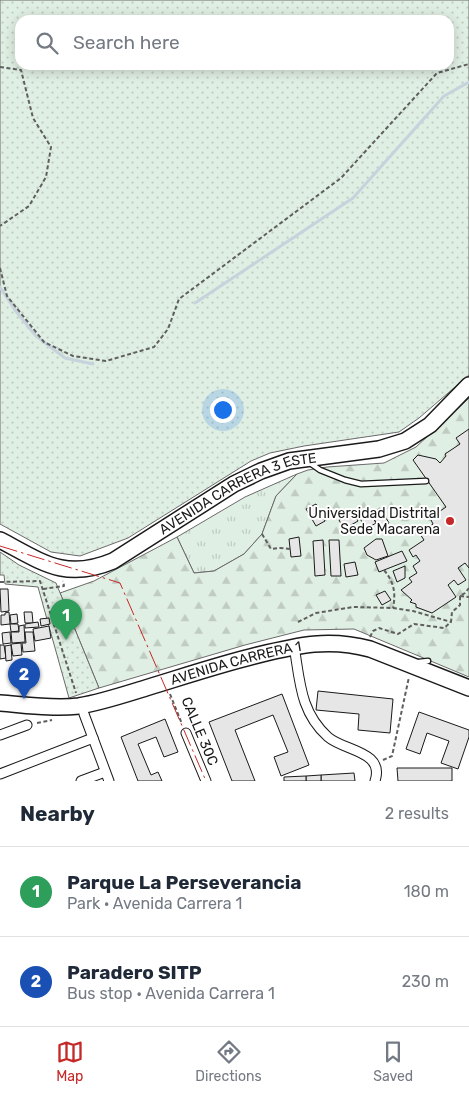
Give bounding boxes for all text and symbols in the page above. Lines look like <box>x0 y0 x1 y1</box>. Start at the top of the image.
search box <box>15 15 454 70</box>
icon: search <box>33 29 61 57</box>
text: Search here <box>73 31 180 54</box>
your location <box>210 397 236 423</box>
street label: AVENIDA CARRERA 3 ESTE <box>156 449 317 538</box>
place label: Universidad Distrital Sede Macarena <box>308 505 440 538</box>
marker: Universidad Distrital Sede Macarena <box>444 515 456 527</box>
pin: 1 <box>50 599 82 640</box>
street label: AVENIDA CARRERA 1 <box>168 638 303 689</box>
pin: 2 <box>8 658 40 699</box>
street label: CALLE 30C <box>177 694 222 768</box>
text: Nearby <box>20 801 95 826</box>
text: 2 results <box>385 804 449 823</box>
text: Parque La Perseverancia <box>67 871 301 894</box>
text: 1 <box>32 882 40 901</box>
text: 180 m <box>404 882 449 901</box>
text: Park · Avenida Carrera 1 <box>67 894 242 913</box>
text: Paradero SITP <box>67 961 202 984</box>
text: 2 <box>31 972 41 991</box>
text: 230 m <box>402 972 449 991</box>
text: Bus stop · Avenida Carrera 1 <box>67 984 275 1003</box>
tab: Map <box>56 1038 84 1085</box>
tab: Directions <box>195 1038 262 1085</box>
tab: Saved <box>373 1038 413 1085</box>

